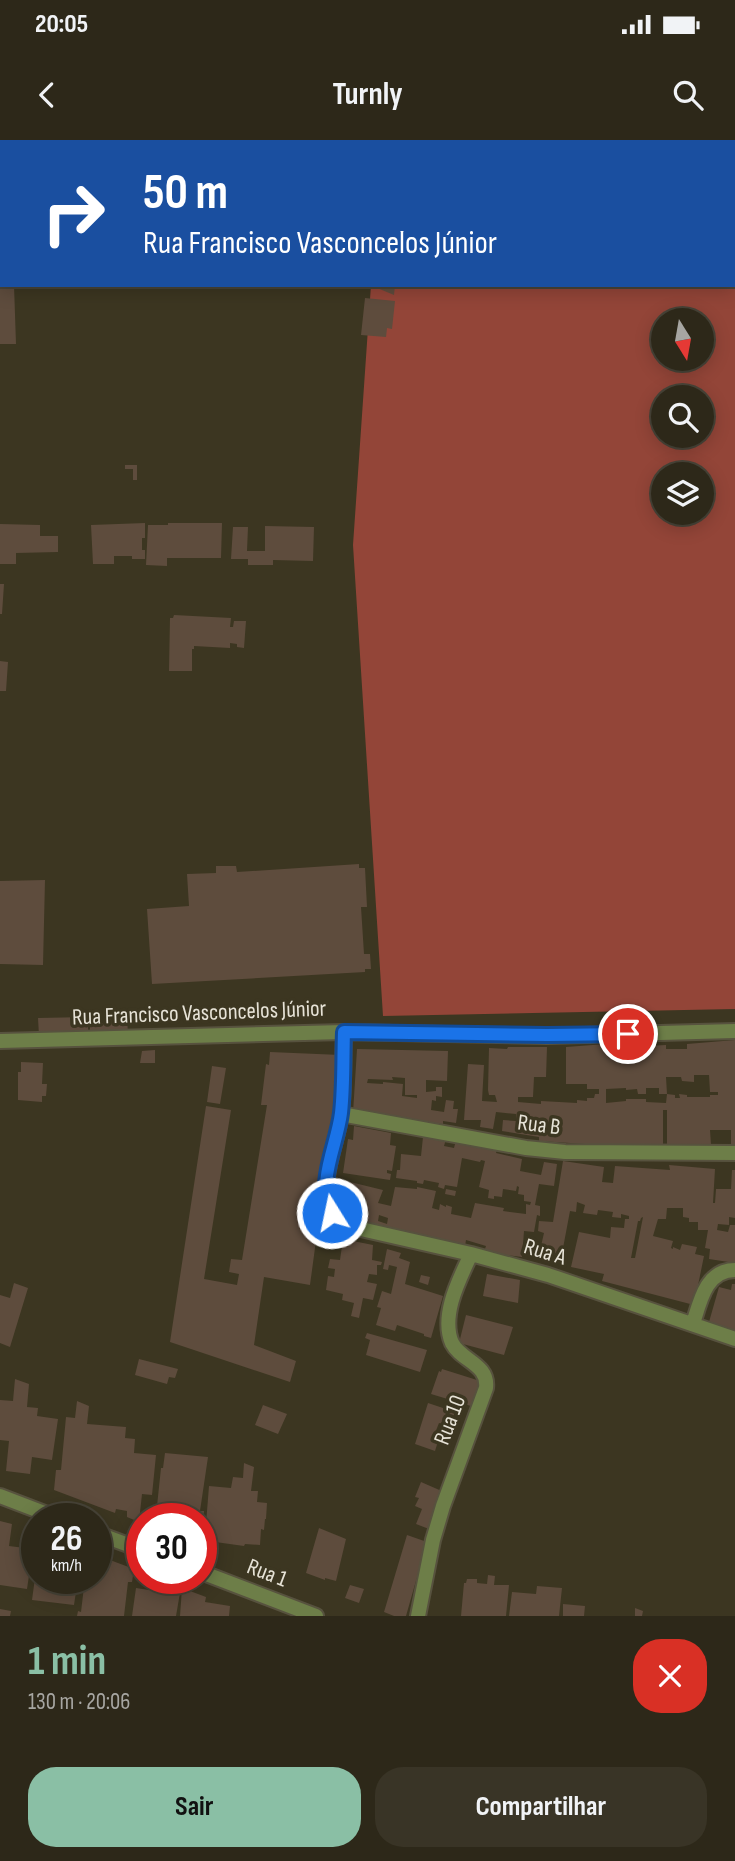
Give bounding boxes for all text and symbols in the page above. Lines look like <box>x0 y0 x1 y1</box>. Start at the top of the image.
text: 20:05 <box>35 9 88 40</box>
text: Turnly <box>332 75 403 114</box>
icon: back <box>28 76 66 114</box>
icon: search <box>669 76 707 114</box>
text: 50 m <box>143 164 228 223</box>
icon: right <box>28 168 119 259</box>
text: Rua Francisco Vasconcelos Júnior <box>143 224 497 263</box>
north arrow <box>651 308 714 371</box>
map controls <box>651 308 714 525</box>
button: search <box>651 385 714 448</box>
button: layers <box>651 462 714 525</box>
street label: Rua Francisco Vasconcelos Júnior <box>71 995 327 1031</box>
pin <box>598 1004 658 1064</box>
icon: arrive <box>609 1015 647 1053</box>
street label: Rua B <box>516 1108 562 1142</box>
position arrow <box>295 1176 369 1250</box>
street label: Rua A <box>521 1232 570 1272</box>
street label: Rua 10 <box>428 1391 472 1449</box>
speed limit sign: 30 <box>126 1503 217 1594</box>
text: 26 <box>51 1518 82 1561</box>
street label: Rua 1 <box>243 1553 291 1593</box>
text: km/h <box>51 1555 82 1576</box>
text: 1 min <box>28 1636 106 1687</box>
button: close <box>633 1639 707 1713</box>
text: 130 m · 20:06 <box>28 1688 130 1716</box>
button: Sair <box>28 1767 361 1847</box>
button: Compartilhar <box>375 1767 707 1847</box>

